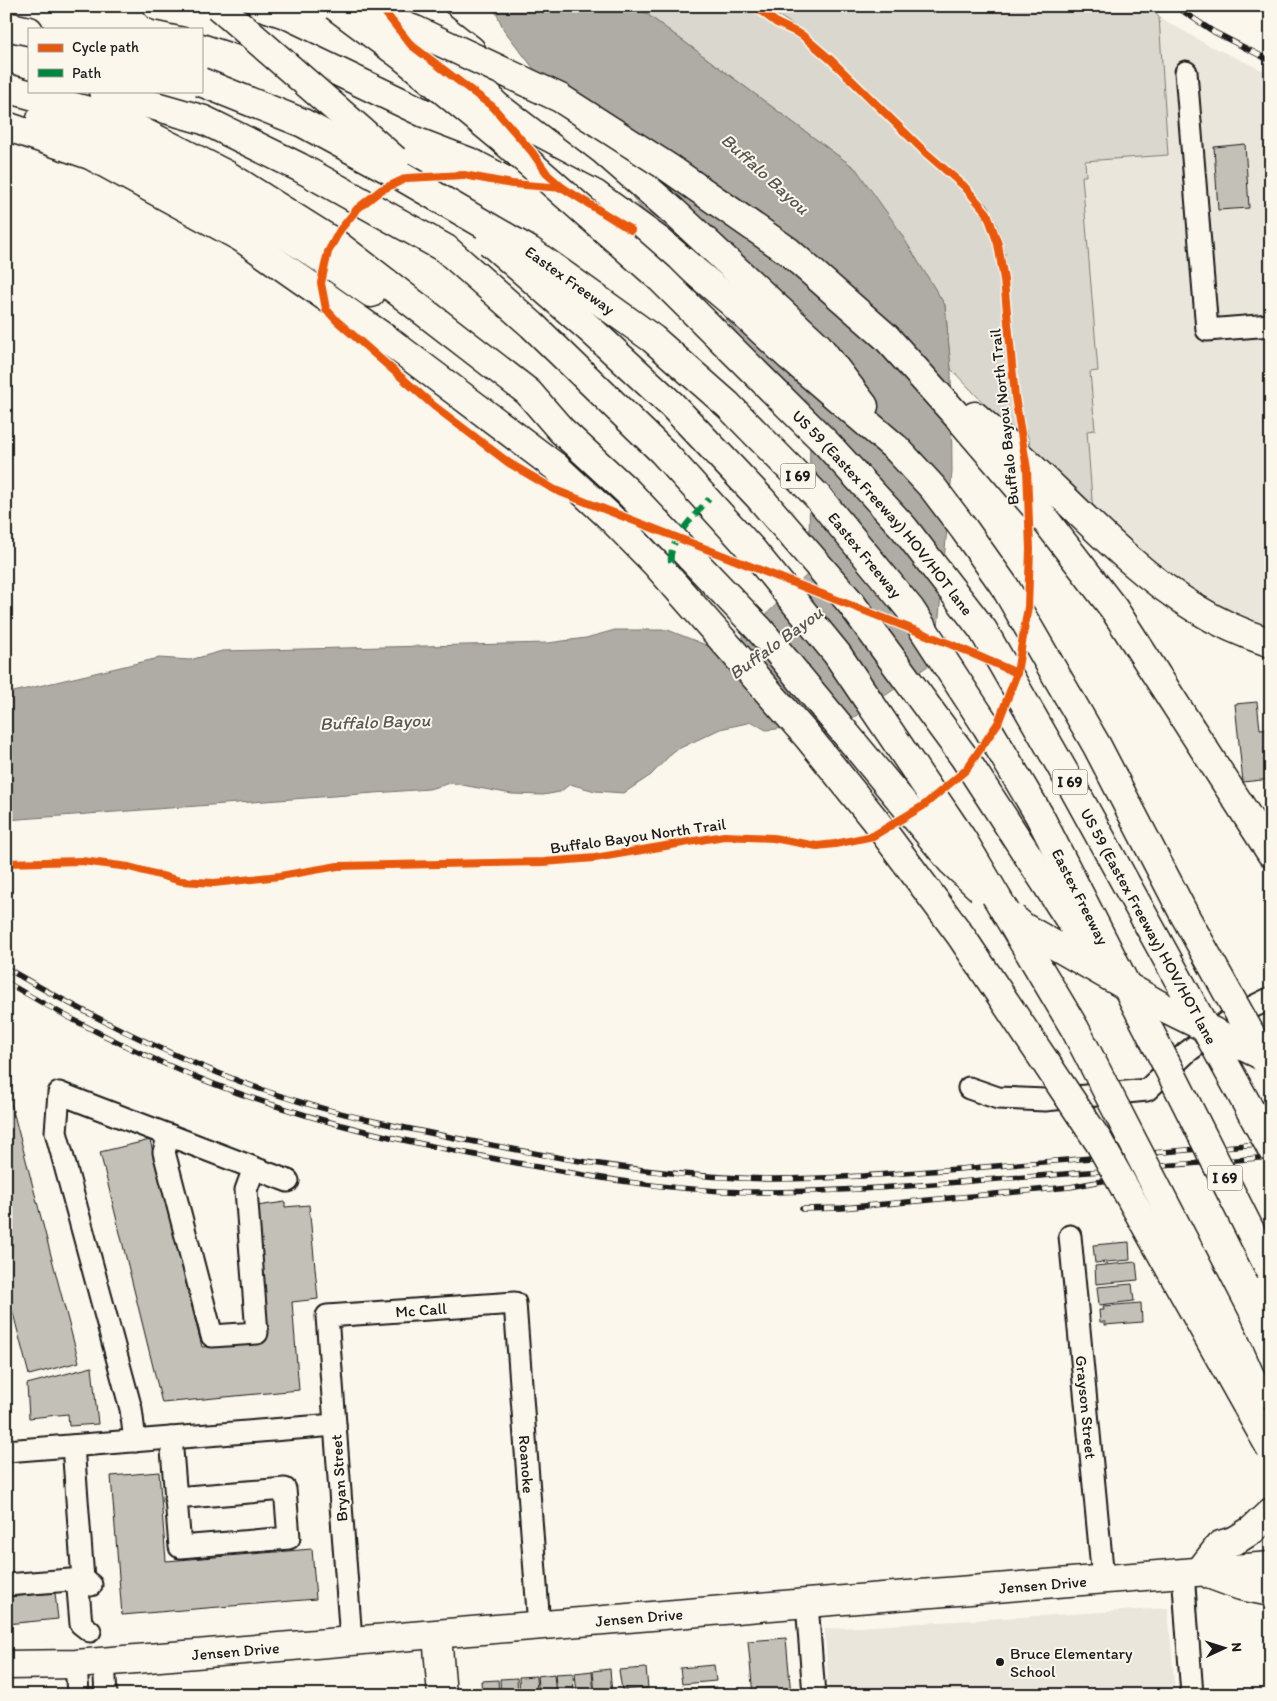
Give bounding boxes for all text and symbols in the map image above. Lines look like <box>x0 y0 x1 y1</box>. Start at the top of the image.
legend <box>28 28 202 92</box>
text: Cycle path <box>72 38 139 56</box>
text: Path <box>72 64 101 82</box>
water label: Buffalo Bayou <box>717 129 814 220</box>
street label: Eastex Freeway <box>522 241 619 318</box>
street label: Buffalo Bayou North Trail <box>985 327 1023 506</box>
street label: US 59 (Eastex Freeway) HOV/HOT lane <box>787 406 977 620</box>
road number: I 69 <box>780 464 816 488</box>
street label: Eastex Freeway <box>825 508 907 602</box>
water label: Buffalo Bayou <box>725 601 828 684</box>
water label: Buffalo Bayou <box>319 709 432 735</box>
road number: I 69 <box>1052 770 1088 794</box>
street label: US 59 (Eastex Freeway) HOV/HOT lane <box>1077 805 1222 1047</box>
street label: Buffalo Bayou North Trail <box>549 814 728 858</box>
street label: Eastex Freeway <box>1048 845 1113 948</box>
road number: I 69 <box>1208 1166 1242 1190</box>
street label: Mc Call <box>395 1298 448 1321</box>
street label: Grayson Street <box>1072 1355 1101 1460</box>
street label: Bryan Street <box>326 1434 352 1522</box>
street label: Roanoke <box>515 1434 539 1494</box>
street label: Jensen Drive <box>998 1571 1087 1597</box>
street label: Jensen Drive <box>594 1604 684 1630</box>
north arrow <box>1200 1624 1250 1674</box>
street label: Jensen Drive <box>191 1638 280 1664</box>
text: N <box>1228 1642 1245 1652</box>
place label: Bruce Elementary School <box>1010 1644 1133 1681</box>
marker: Bruce Elementary School <box>994 1656 1006 1668</box>

